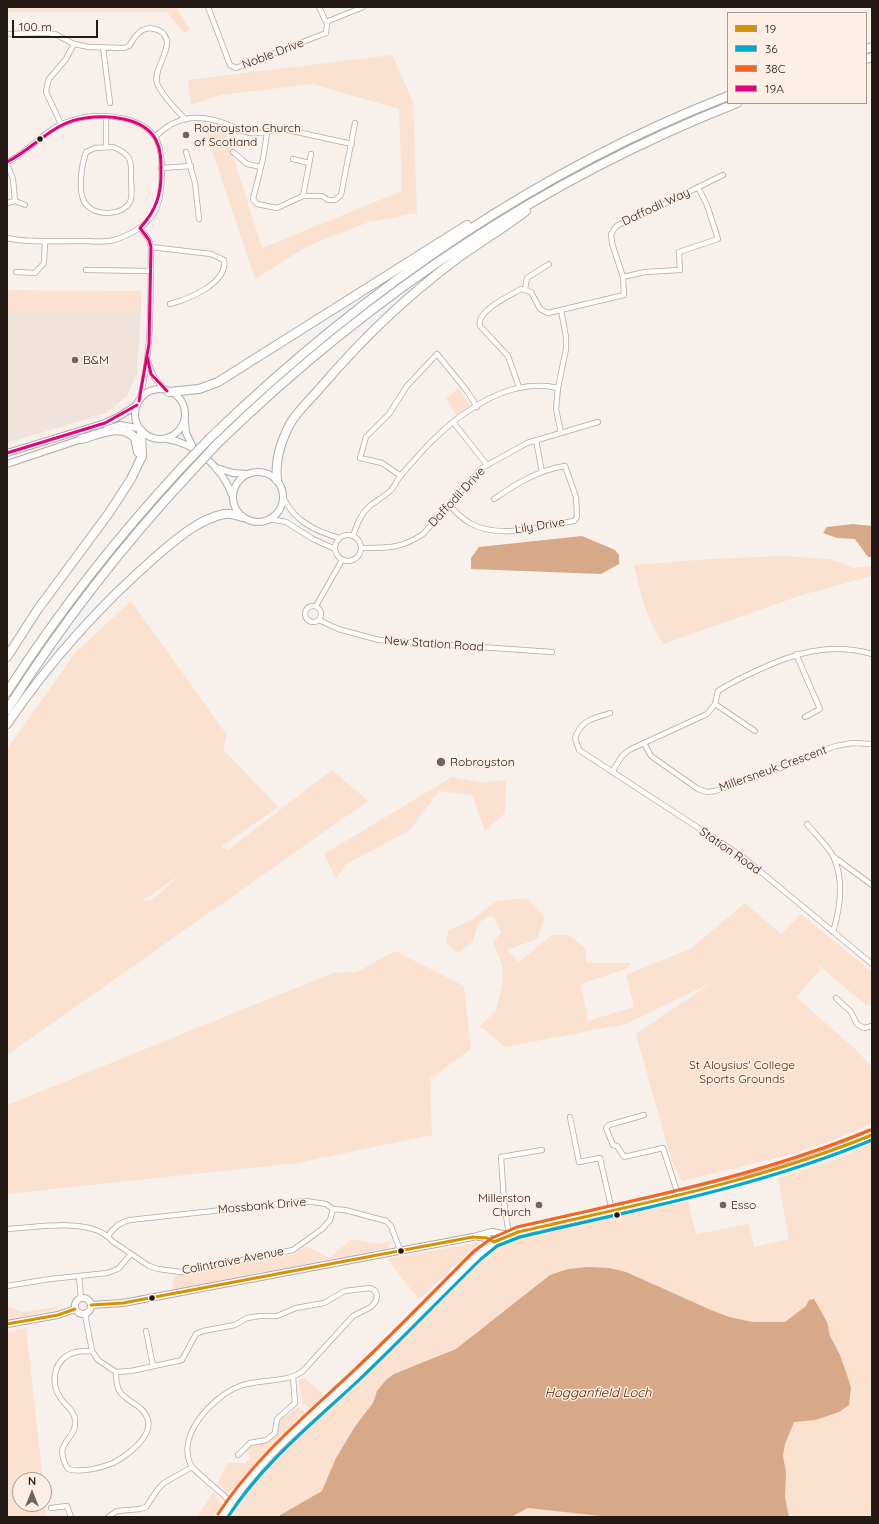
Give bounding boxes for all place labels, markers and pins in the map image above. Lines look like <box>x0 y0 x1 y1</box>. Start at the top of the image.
place label: Robroyston Church of Scotland <box>194 121 301 149</box>
marker: Robroyston Church of Scotland <box>181 130 191 140</box>
unlabelled marker <box>35 134 45 144</box>
place label: B&M <box>83 353 109 367</box>
marker: B&M <box>70 355 80 365</box>
place label: Robroyston <box>450 755 515 769</box>
marker: Robroyston <box>435 756 447 768</box>
place label: Millerston Church <box>478 1191 531 1219</box>
place label: Esso <box>731 1198 756 1212</box>
marker: Millerston Church <box>534 1200 544 1210</box>
marker: Esso <box>718 1200 728 1210</box>
unlabelled marker <box>612 1210 622 1220</box>
unlabelled marker <box>396 1246 406 1256</box>
unlabelled marker <box>147 1293 157 1303</box>

